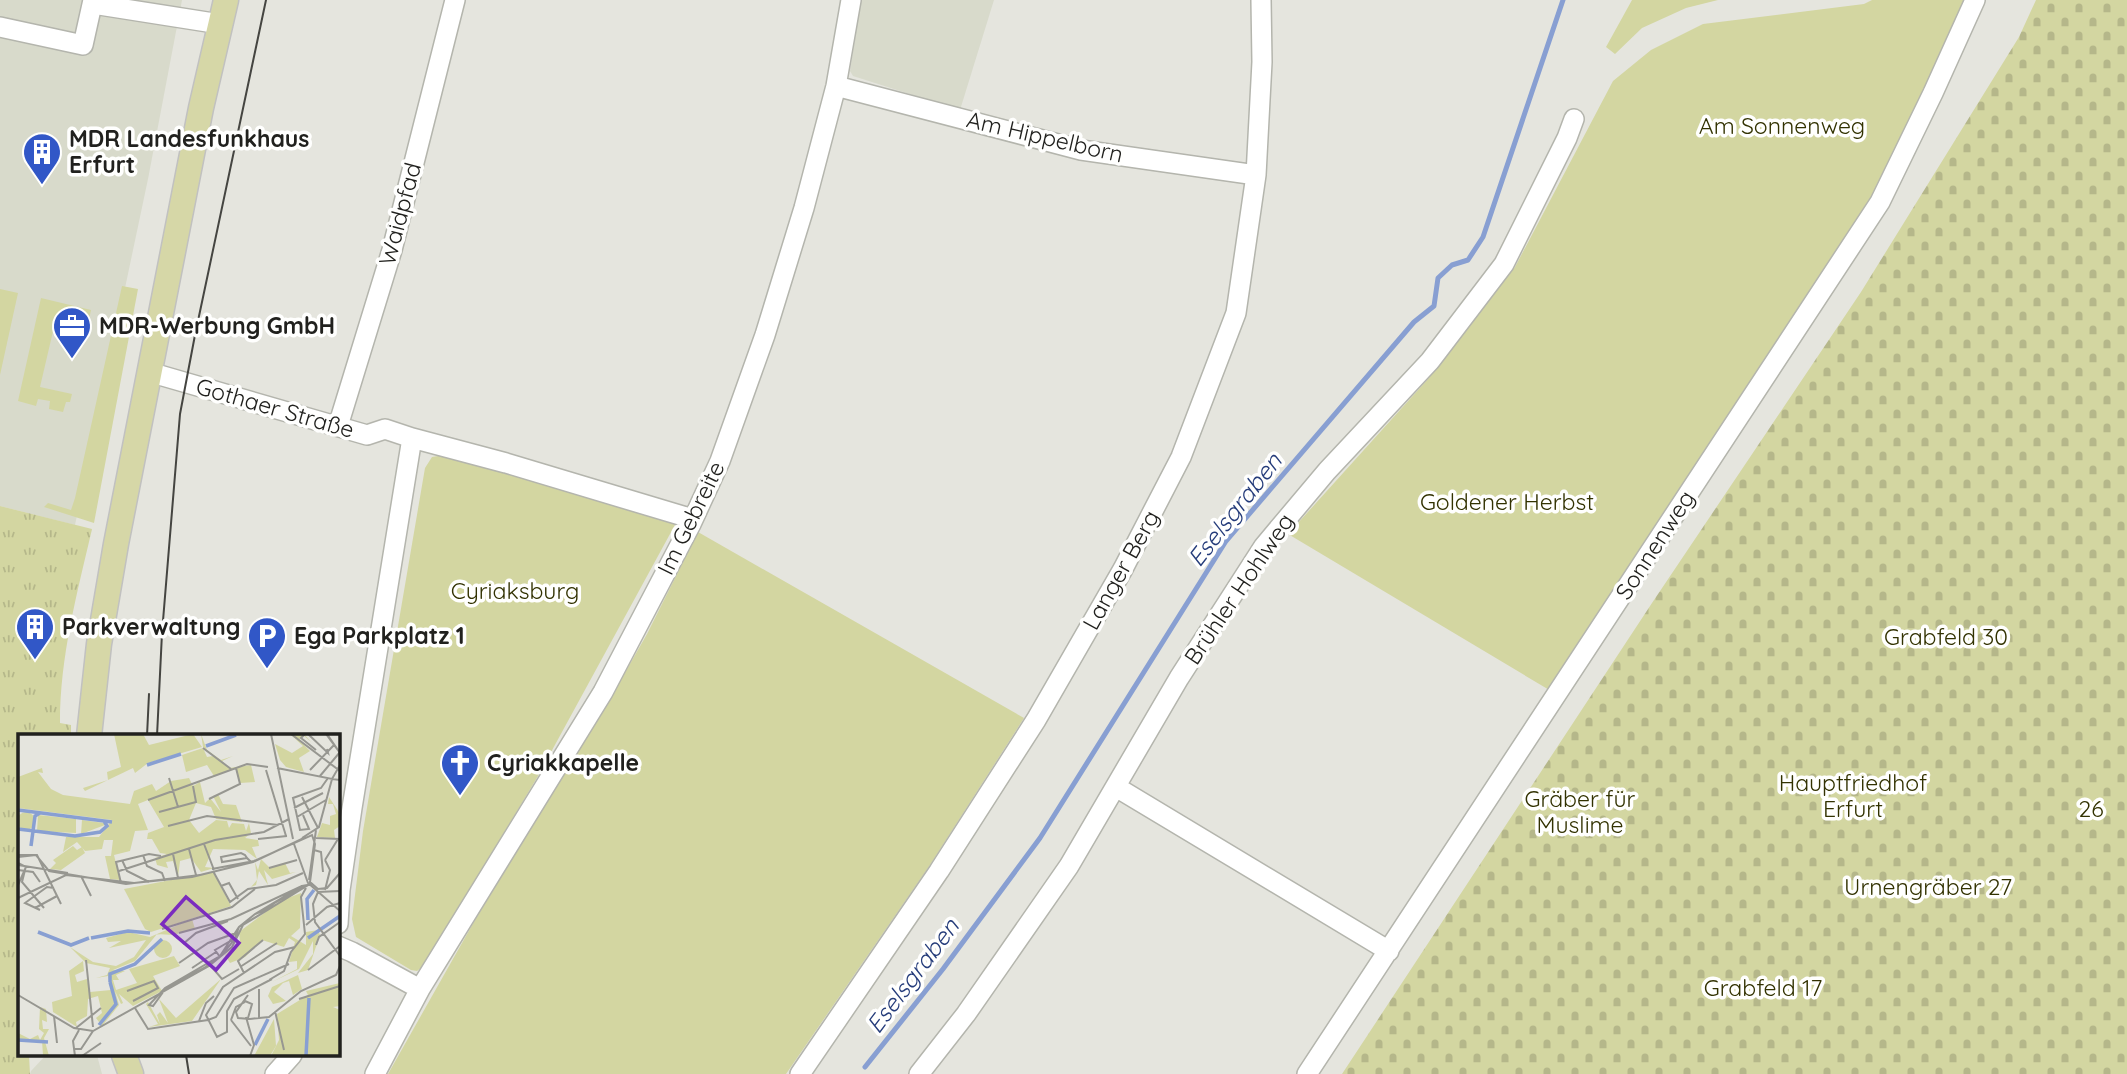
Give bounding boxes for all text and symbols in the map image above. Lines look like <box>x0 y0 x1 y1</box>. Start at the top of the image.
street label: Am Hippelborn <box>964 104 1126 169</box>
park label: Am Sonnenweg <box>1699 111 1865 140</box>
place label: MDR Landesfunkhaus Erfurt <box>69 124 309 179</box>
building icon: MDR Landesfunkhaus Erfurt <box>21 131 63 186</box>
street label: Waidpfad <box>372 159 427 268</box>
office icon: MDR-Werbung GmbH <box>51 305 93 360</box>
place label: MDR-Werbung GmbH <box>99 311 335 340</box>
street label: Gothaer Straße <box>193 371 357 444</box>
water label: Eselsgraben <box>1181 446 1288 572</box>
street label: Im Gebreite <box>651 456 731 579</box>
street label: Sonnenweg <box>1609 485 1701 605</box>
park label: Goldener Herbst <box>1420 487 1594 516</box>
street label: Langer Berg <box>1076 505 1165 635</box>
street label: Brühler Hohlweg <box>1177 508 1300 670</box>
park label: Cyriaksburg <box>451 576 579 605</box>
building icon: Parkverwaltung <box>14 606 56 661</box>
place label: Parkverwaltung <box>62 612 240 641</box>
parking icon: Ega Parkplatz 1 <box>246 615 288 670</box>
place label: Ega Parkplatz 1 <box>294 621 465 650</box>
park label: Grabfeld 30 <box>1884 622 2008 651</box>
inset map <box>18 734 340 1056</box>
church icon: Cyriakkapelle <box>439 742 481 797</box>
place label: Cyriakkapelle <box>487 748 639 777</box>
park label: Hauptfriedhof Erfurt <box>1779 768 1927 823</box>
park label: Gräber für Muslime <box>1525 784 1636 839</box>
park label: 26 <box>2078 794 2104 823</box>
park label: Urnengräber 27 <box>1844 872 2012 901</box>
water label: Eselsgraben <box>859 911 966 1039</box>
park label: Grabfeld 17 <box>1704 973 1822 1002</box>

